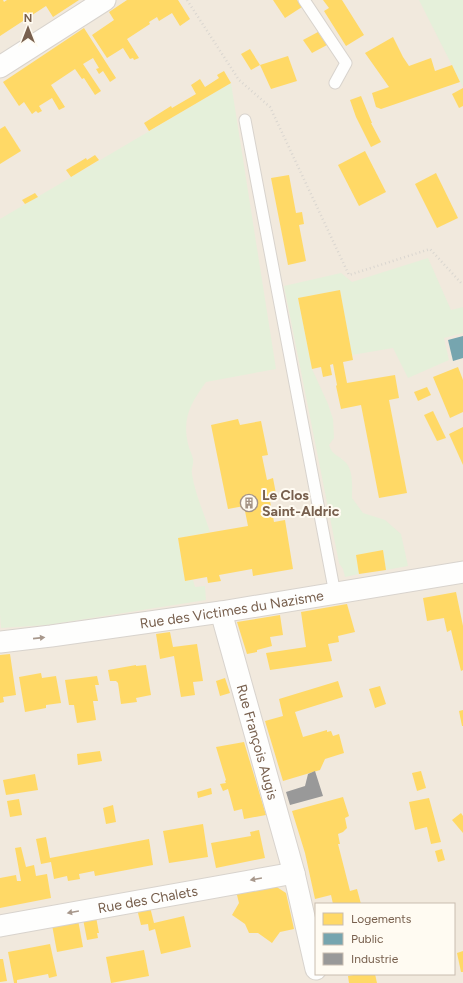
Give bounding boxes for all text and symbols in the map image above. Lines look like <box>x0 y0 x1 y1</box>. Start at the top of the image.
north arrow <box>8 8 48 48</box>
text: N <box>24 12 32 25</box>
place label: Le Clos Saint-Aldric <box>262 487 340 520</box>
building icon: Le Clos Saint-Aldric <box>239 493 259 513</box>
street label: Rue des Victimes du Nazisme <box>139 587 325 632</box>
one-way arrow <box>33 634 45 641</box>
street label: Rue François Augis <box>233 682 282 802</box>
one-way arrow <box>250 877 262 883</box>
street label: Rue des Chalets <box>96 882 199 917</box>
legend <box>315 903 455 975</box>
one-way arrow <box>67 910 79 916</box>
text: Logements <box>351 912 412 926</box>
text: Public <box>351 932 384 946</box>
text: Industrie <box>351 952 399 966</box>

